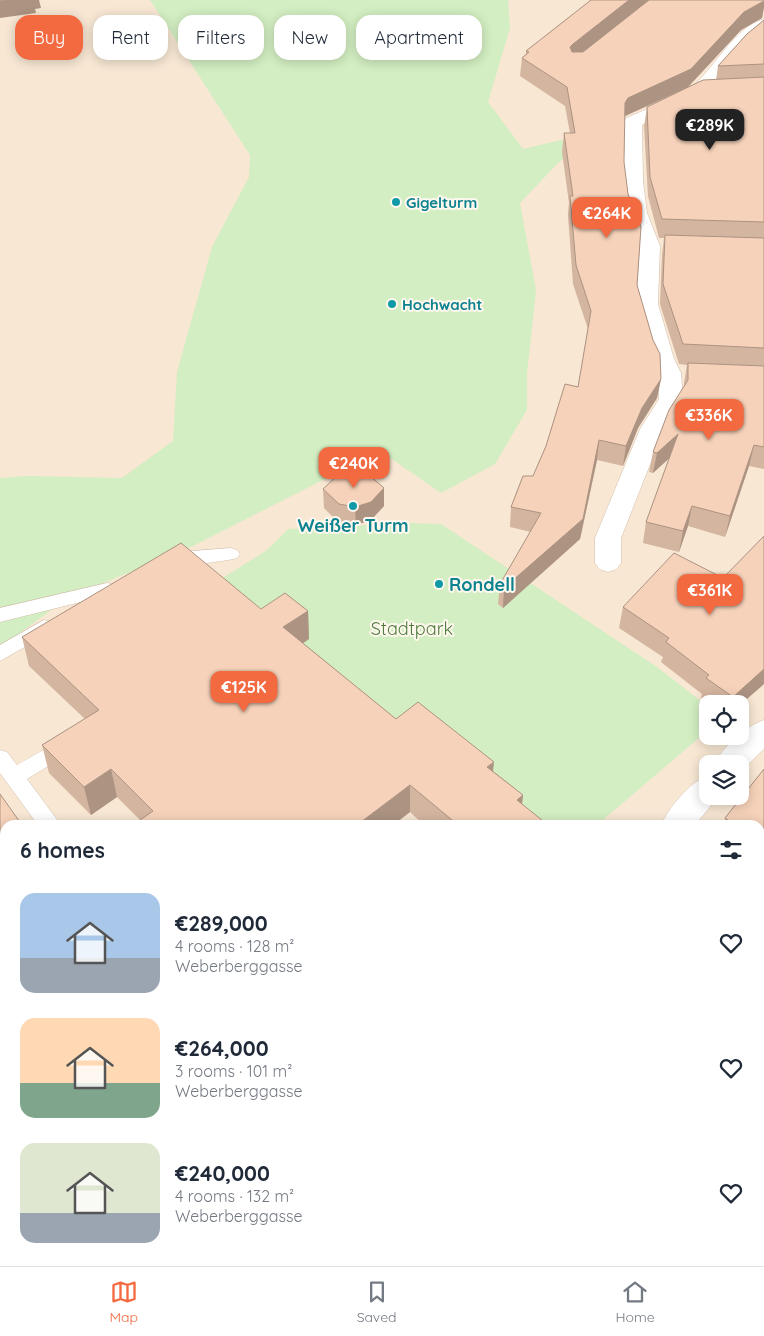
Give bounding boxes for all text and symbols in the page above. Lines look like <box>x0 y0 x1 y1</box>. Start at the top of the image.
chip: Buy <box>15 15 83 60</box>
chip: Rent <box>93 15 168 60</box>
chip: Filters <box>178 15 264 60</box>
chip: New <box>274 15 346 60</box>
chip: Apartment <box>356 15 482 60</box>
pin: €289K <box>675 108 745 151</box>
text: €289K <box>686 115 734 135</box>
place label: Gigelturm <box>406 193 477 212</box>
marker: Gigelturm <box>390 196 402 208</box>
pin: €264K <box>572 196 642 239</box>
text: €264K <box>583 203 631 223</box>
place label: Hochwacht <box>402 295 482 314</box>
marker: Hochwacht <box>386 298 398 310</box>
pin: €336K <box>674 398 744 441</box>
text: €336K <box>686 405 732 425</box>
pin: €240K <box>319 446 389 489</box>
text: €240K <box>330 453 378 473</box>
marker: Weißer Turm <box>347 500 359 512</box>
place label: Weißer Turm <box>297 514 409 537</box>
place label: Rondell <box>449 573 515 596</box>
pin: €361K <box>675 574 745 616</box>
marker: Rondell <box>433 578 445 590</box>
text: €361K <box>688 580 732 600</box>
park label: Stadtpark <box>371 617 453 640</box>
pin: €125K <box>209 670 279 713</box>
text: €125K <box>221 677 267 697</box>
map controls <box>699 695 749 805</box>
button: locate <box>699 695 749 745</box>
button: layers <box>699 755 749 805</box>
icon: filters <box>717 836 745 864</box>
text: 6 homes <box>20 837 105 863</box>
text: €289,000 <box>175 910 268 936</box>
icon: home <box>60 913 120 973</box>
icon: heart <box>717 929 745 957</box>
text: 4 rooms · 128 m² <box>175 936 294 956</box>
text: Weberberggasse <box>175 956 302 976</box>
text: €264,000 <box>175 1035 269 1061</box>
icon: home <box>60 1038 120 1098</box>
icon: heart <box>717 1054 745 1082</box>
text: 3 rooms · 101 m² <box>175 1061 292 1081</box>
text: Weberberggasse <box>175 1081 302 1101</box>
text: €240,000 <box>175 1160 270 1186</box>
icon: home <box>60 1163 120 1223</box>
icon: heart <box>717 1179 745 1207</box>
text: 4 rooms · 132 m² <box>175 1186 294 1206</box>
text: Weberberggasse <box>175 1206 302 1226</box>
tab: Map <box>109 1278 138 1326</box>
tab: Saved <box>357 1278 397 1326</box>
tab: Home <box>615 1278 655 1326</box>

